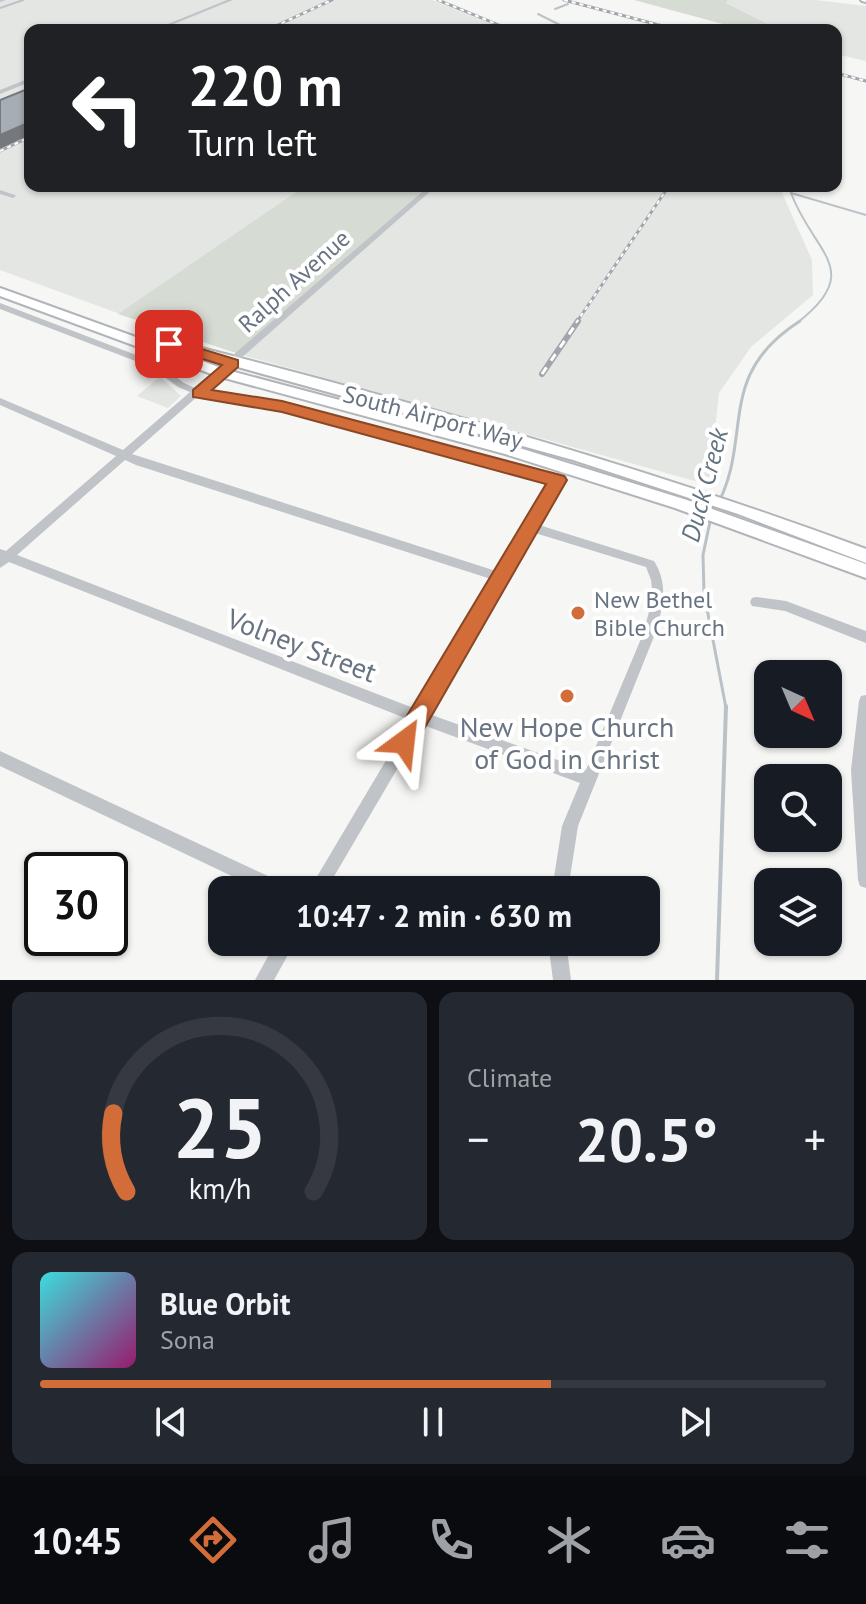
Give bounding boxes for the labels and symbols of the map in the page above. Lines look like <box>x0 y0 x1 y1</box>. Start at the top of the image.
street label: Ralph Avenue <box>232 223 356 339</box>
pin <box>135 310 203 378</box>
street label: South Airport Way <box>340 378 526 456</box>
water label: Duck Creek <box>673 423 735 545</box>
place label: New Bethel Bible Church <box>594 584 725 643</box>
street label: Volney Street <box>221 599 383 691</box>
marker: New Bethel Bible Church <box>569 604 587 622</box>
north arrow <box>754 660 842 748</box>
marker: New Hope Church of God in Christ <box>558 687 576 705</box>
position arrow <box>362 700 446 784</box>
place label: New Hope Church of God in Christ <box>460 708 674 777</box>
speed limit sign: 30 <box>24 852 128 956</box>

